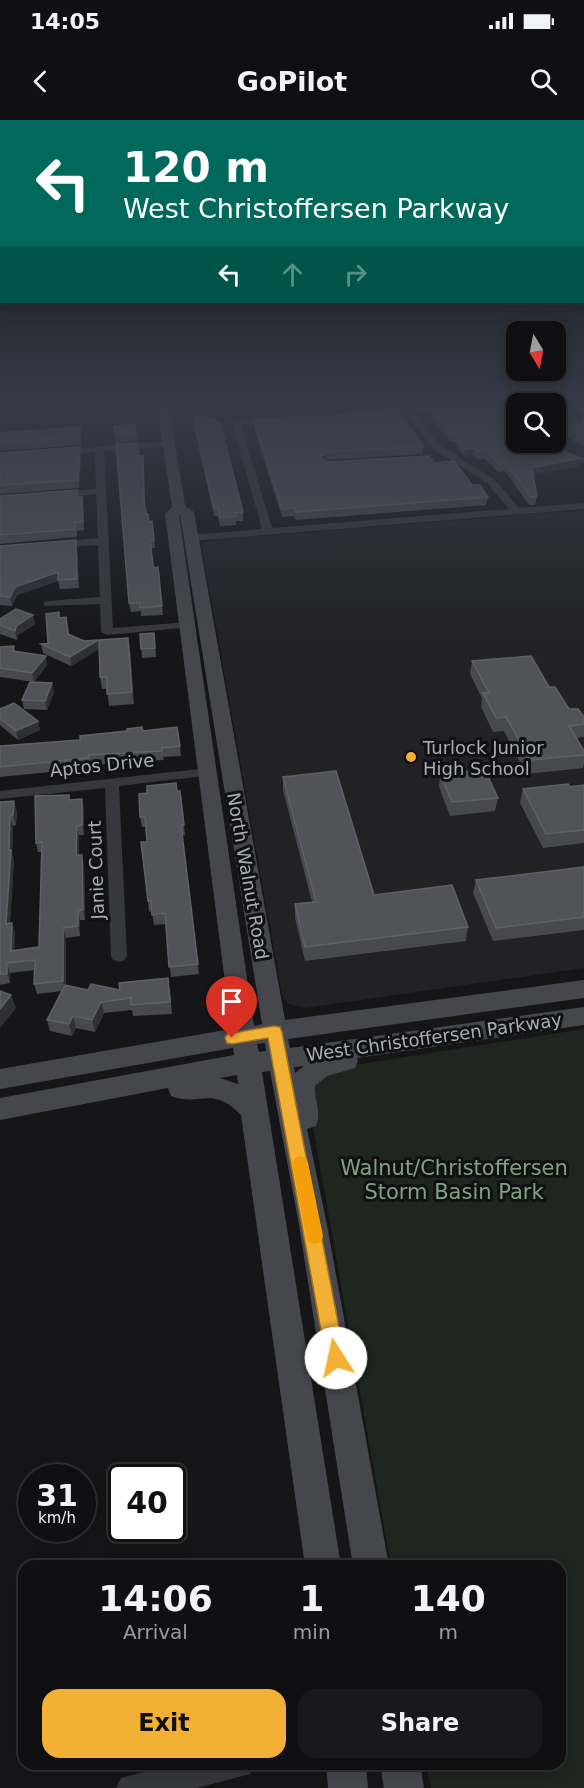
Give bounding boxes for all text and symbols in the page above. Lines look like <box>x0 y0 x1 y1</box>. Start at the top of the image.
text: 14:05 <box>30 9 100 34</box>
icon: back <box>24 65 57 98</box>
icon: search <box>527 65 560 98</box>
text: GoPilot <box>237 66 347 97</box>
text: 120 m <box>123 143 269 192</box>
icon: left <box>24 144 102 222</box>
text: West Christoffersen Parkway <box>123 193 509 224</box>
icon: left <box>213 258 246 291</box>
icon: ahead <box>276 258 309 291</box>
icon: right <box>339 258 372 291</box>
north arrow <box>506 321 566 381</box>
map controls <box>506 321 566 453</box>
button: search <box>506 393 566 453</box>
place label: Turlock Junior High School <box>422 737 544 779</box>
street label: Aptos Drive <box>49 749 155 781</box>
marker: Turlock Junior High School <box>404 750 418 764</box>
street label: North Walnut Road <box>223 791 273 961</box>
street label: Janie Court <box>84 820 108 921</box>
pin <box>206 976 257 1038</box>
icon: arrive <box>215 985 248 1018</box>
street label: West Christoffersen Parkway <box>305 1009 563 1065</box>
park label: Walnut/Christoffersen Storm Basin Park <box>340 1156 568 1204</box>
position arrow <box>304 1326 368 1390</box>
speed limit sign: 40 <box>108 1464 186 1542</box>
text: 31 <box>36 1478 78 1513</box>
text: km/h <box>38 1509 76 1527</box>
text: 14:06 <box>98 1578 213 1619</box>
text: 1 <box>299 1578 324 1619</box>
text: 140 <box>411 1578 486 1619</box>
text: Arrival <box>123 1620 188 1644</box>
text: min <box>293 1620 331 1644</box>
text: m <box>439 1620 458 1644</box>
button: Exit <box>42 1689 286 1758</box>
button: Share <box>298 1689 542 1758</box>

